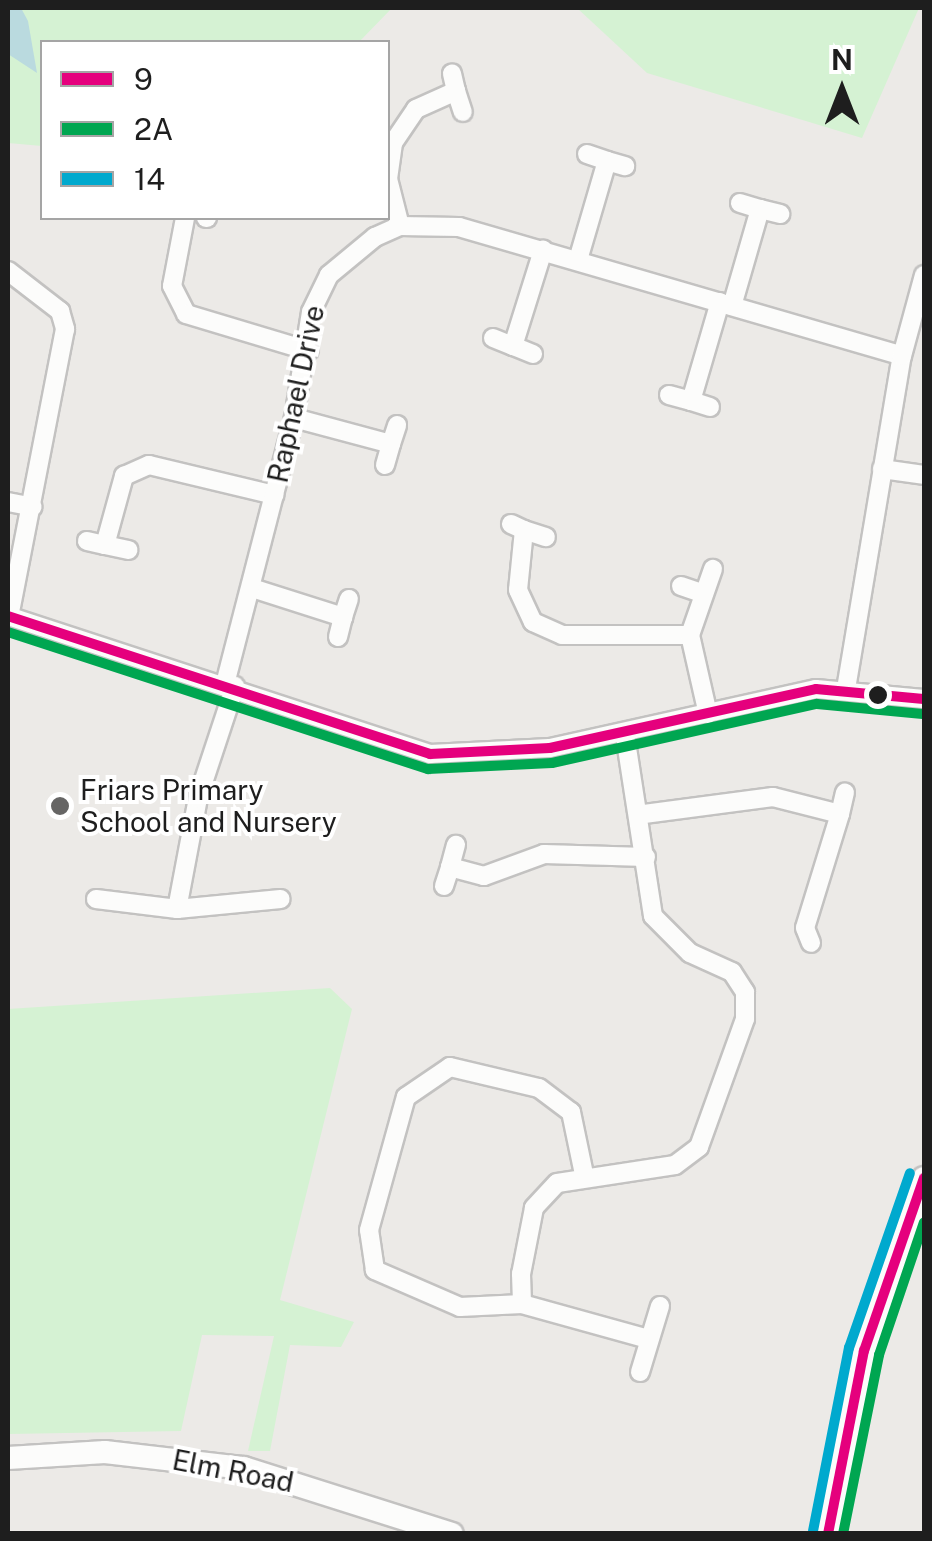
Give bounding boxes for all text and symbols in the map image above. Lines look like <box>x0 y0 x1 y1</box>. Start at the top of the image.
legend <box>40 40 390 220</box>
north arrow <box>792 40 892 140</box>
text: N <box>831 43 853 76</box>
text: 9 <box>134 61 153 97</box>
text: 2A <box>134 111 173 147</box>
text: 14 <box>134 161 165 197</box>
street label: Raphael Drive <box>261 302 331 486</box>
unlabelled marker <box>868 685 888 705</box>
place label: Friars Primary School and Nursery <box>80 773 337 839</box>
marker: Friars Primary School and Nursery <box>49 795 71 817</box>
street label: Elm Road <box>170 1443 296 1499</box>

